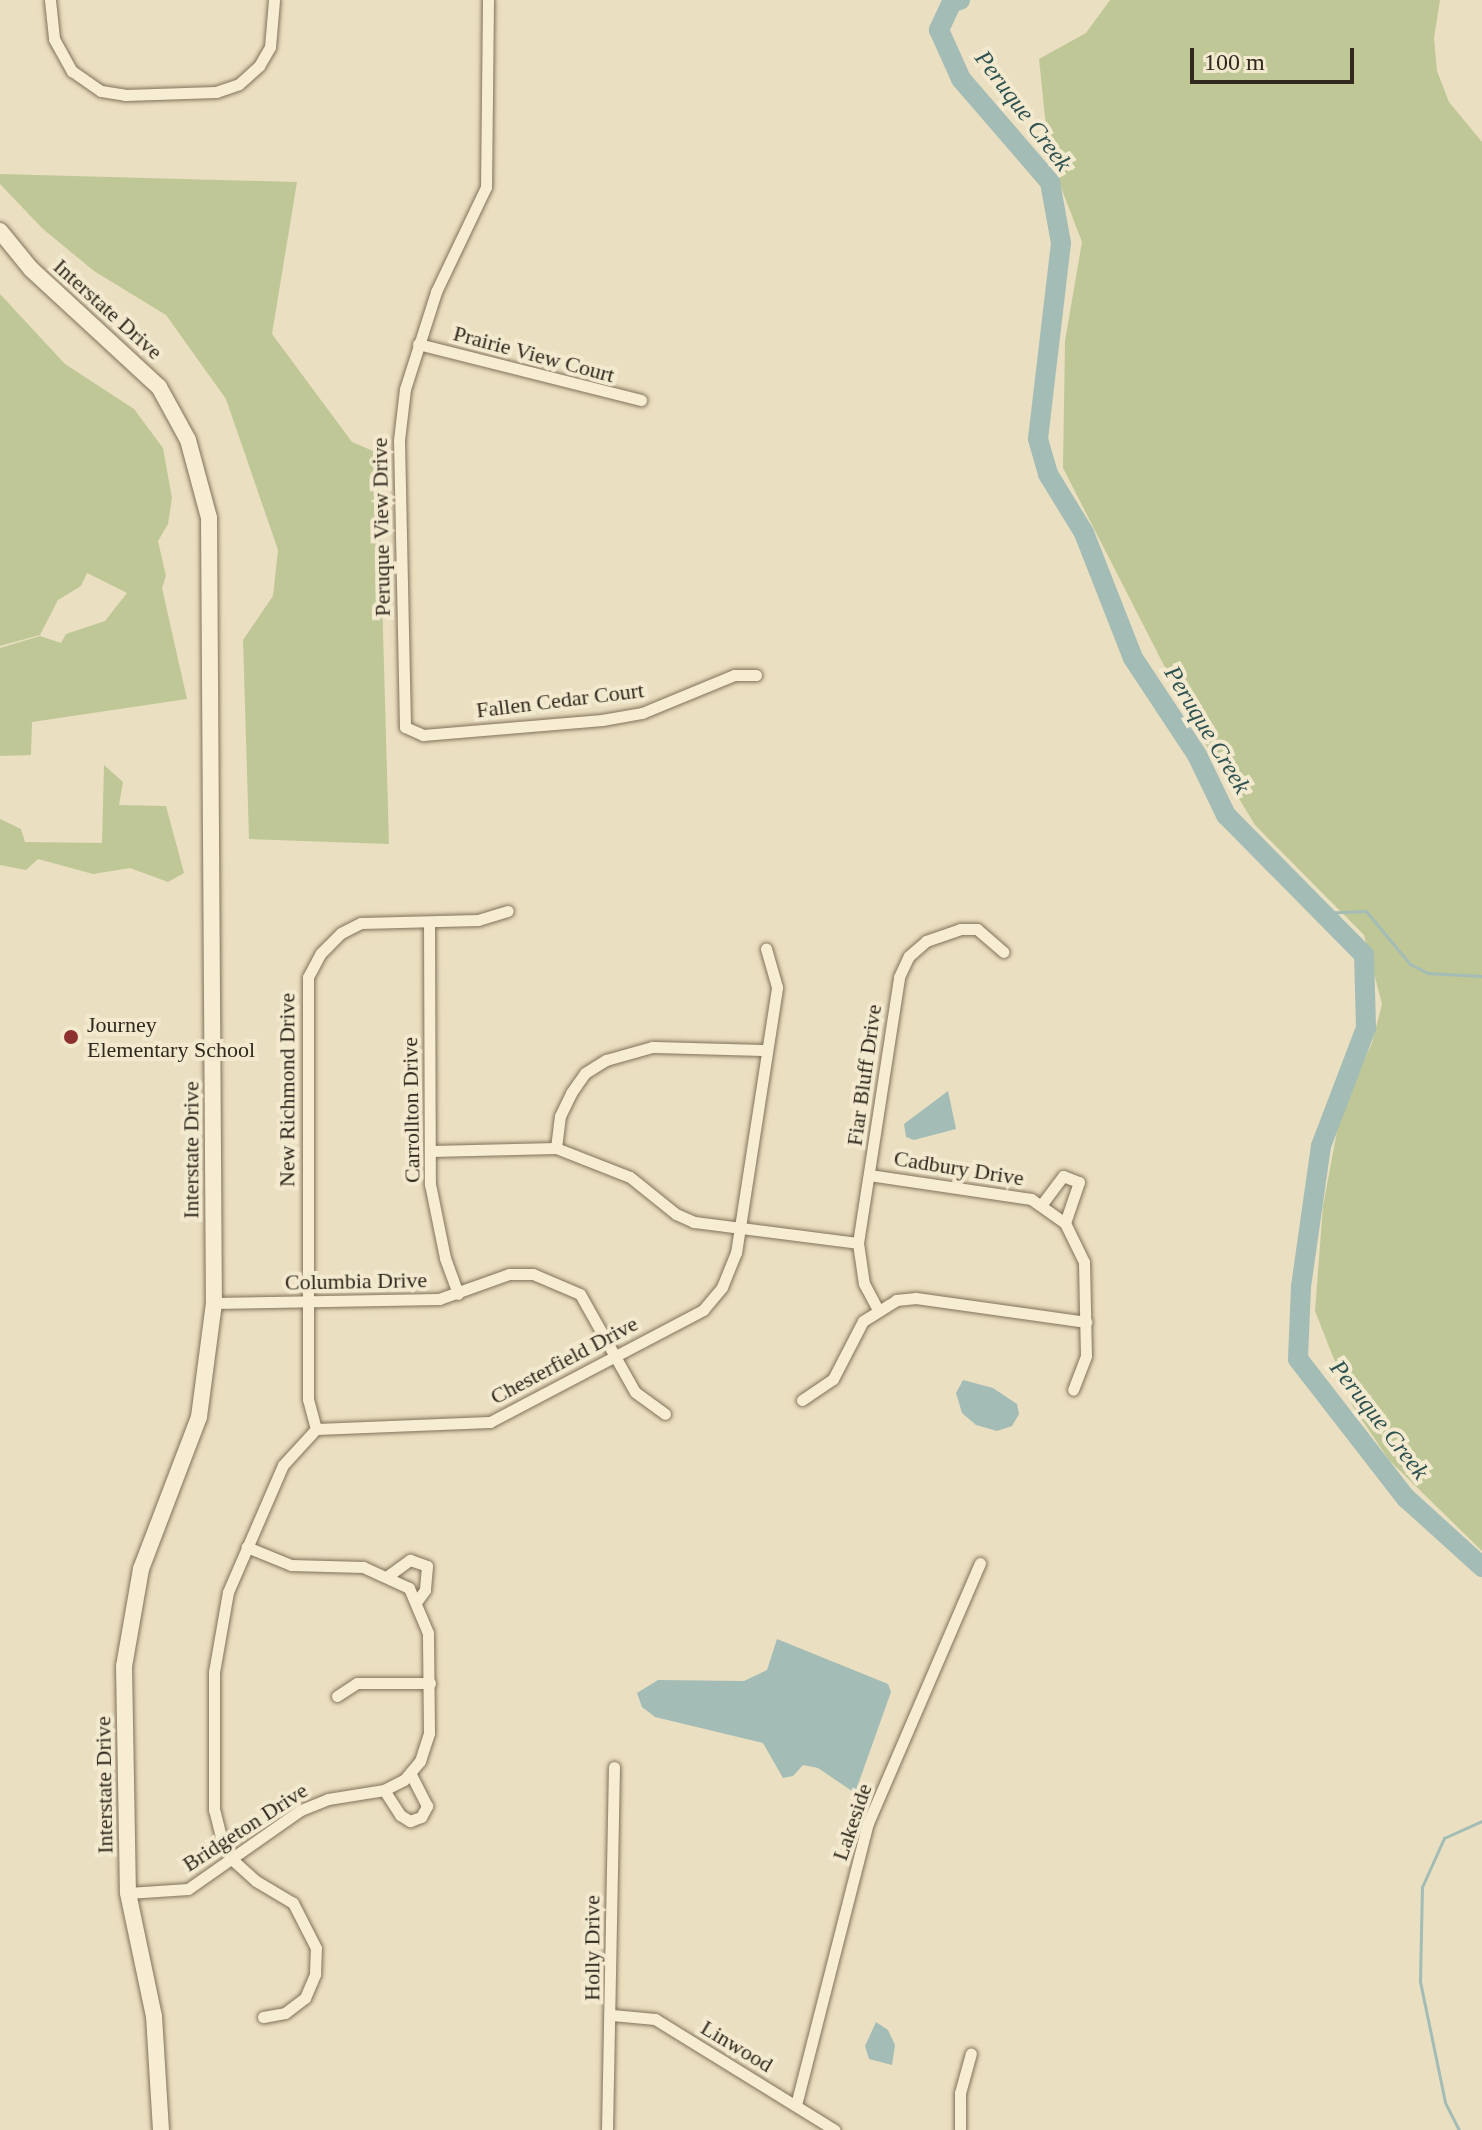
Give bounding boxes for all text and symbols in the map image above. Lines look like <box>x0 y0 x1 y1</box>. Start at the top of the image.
scale bar <box>1194 32 1358 82</box>
water label: Peruque Creek <box>968 45 1078 177</box>
text: 100 m <box>1204 49 1265 75</box>
street label: Interstate Drive <box>48 253 168 365</box>
street label: Prairie View Court <box>450 320 618 388</box>
street label: Peruque View Drive <box>366 437 396 617</box>
water label: Peruque Creek <box>1158 661 1256 799</box>
street label: Fallen Cedar Court <box>475 677 645 723</box>
street label: New Richmond Drive <box>274 993 300 1187</box>
street label: Fiar Bluff Drive <box>841 1003 887 1147</box>
place label: Journey Elementary School <box>87 1011 255 1062</box>
marker: Journey Elementary School <box>62 1028 80 1046</box>
street label: Carrollton Drive <box>397 1037 425 1183</box>
street label: Interstate Drive <box>178 1081 204 1219</box>
street label: Cadbury Drive <box>892 1145 1026 1191</box>
street label: Columbia Drive <box>285 1267 427 1295</box>
street label: Chesterfield Drive <box>486 1310 642 1410</box>
water label: Peruque Creek <box>1323 1355 1435 1485</box>
street label: Interstate Drive <box>90 1716 118 1854</box>
street label: Bridgeton Drive <box>178 1777 312 1877</box>
street label: Lakeside <box>827 1780 877 1864</box>
street label: Holly Drive <box>579 1895 605 2001</box>
street label: Linwood <box>696 2014 778 2078</box>

